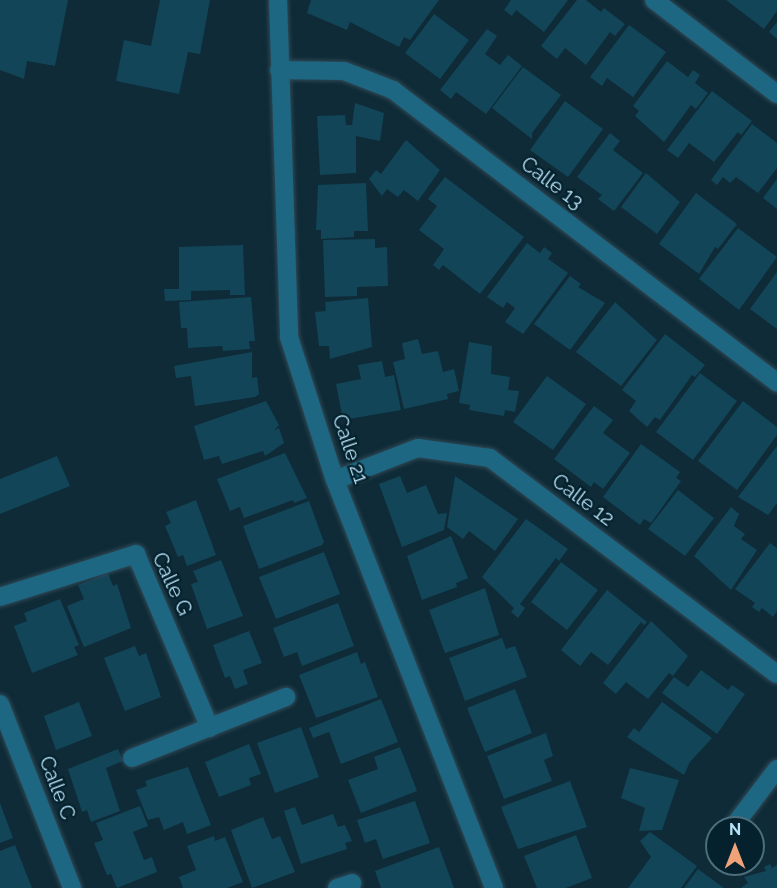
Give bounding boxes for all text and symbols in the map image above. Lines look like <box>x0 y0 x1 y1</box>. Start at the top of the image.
street label: Calle 13 <box>516 152 588 214</box>
street label: Calle 21 <box>327 411 373 487</box>
street label: Calle 12 <box>547 469 619 531</box>
street label: Calle G <box>147 549 197 619</box>
street label: Calle C <box>34 753 80 823</box>
north arrow <box>705 816 765 876</box>
text: N <box>729 820 741 839</box>

